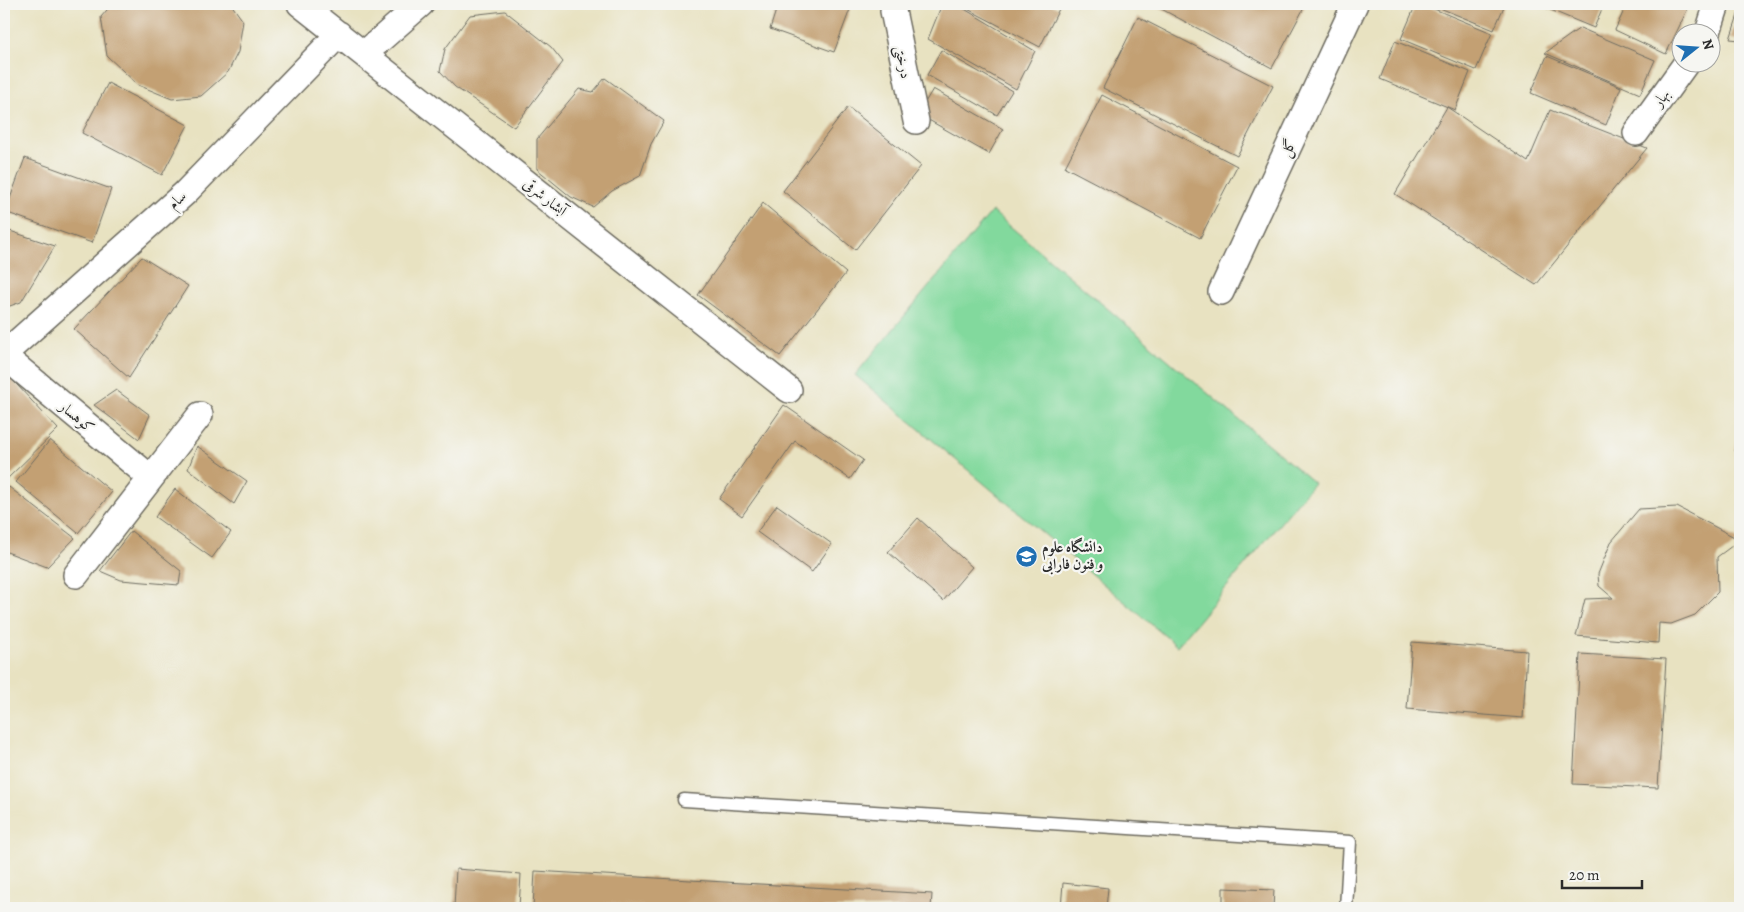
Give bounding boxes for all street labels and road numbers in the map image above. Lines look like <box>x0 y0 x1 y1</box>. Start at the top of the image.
street label: درختی <box>889 44 916 81</box>
street label: بهار <box>1647 85 1674 113</box>
street label: گل <box>1275 136 1301 160</box>
street label: آبشار شرقی <box>519 174 572 221</box>
street label: سام <box>163 186 193 216</box>
street label: کوهسار <box>54 395 99 437</box>

